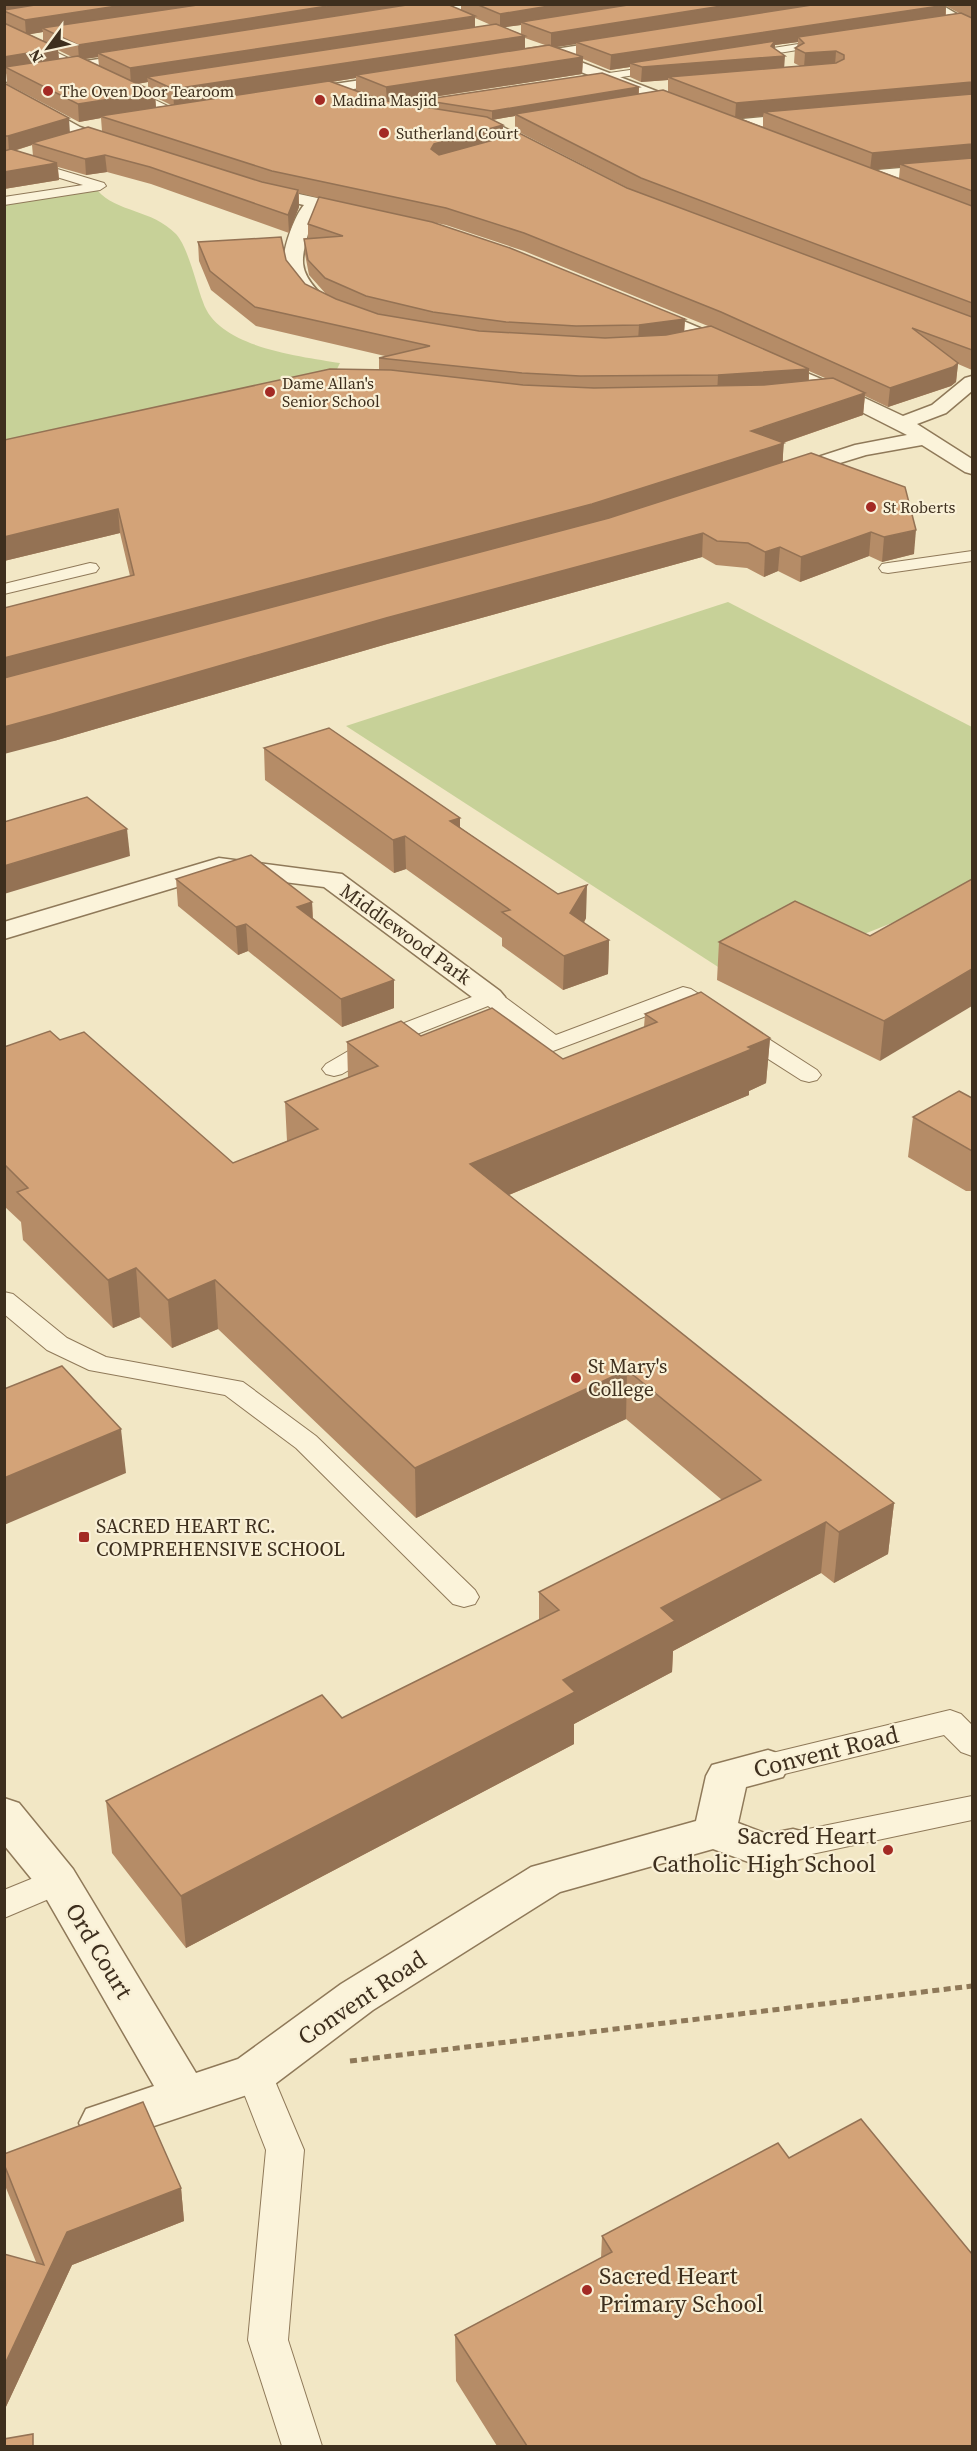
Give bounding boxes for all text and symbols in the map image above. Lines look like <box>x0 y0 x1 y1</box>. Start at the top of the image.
north arrow <box>18 18 78 78</box>
text: N <box>23 45 48 67</box>
place label: The Oven Door Tearoom <box>60 80 234 102</box>
marker: The Oven Door Tearoom <box>41 84 55 98</box>
place label: Madina Masjid <box>332 89 437 111</box>
marker: Madina Masjid <box>313 93 327 107</box>
place label: Sutherland Court <box>396 122 519 144</box>
marker: Sutherland Court <box>377 126 391 140</box>
place label: Dame Allan's Senior School <box>282 372 380 412</box>
marker: Dame Allan's Senior School <box>263 385 277 399</box>
place label: St Roberts <box>883 496 956 518</box>
marker: St Roberts <box>864 500 878 514</box>
street label: Middlewood Park <box>334 877 478 991</box>
place label: St Mary's College <box>588 1352 668 1403</box>
marker: St Mary's College <box>569 1371 583 1385</box>
place label: SACRED HEART RC. COMPREHENSIVE SCHOOL <box>96 1512 345 1563</box>
marker: SACRED HEART RC. COMPREHENSIVE SCHOOL <box>77 1530 91 1544</box>
street label: Convent Road <box>750 1717 902 1785</box>
place label: Sacred Heart Catholic High School <box>652 1819 876 1880</box>
marker: Sacred Heart Catholic High School <box>881 1843 895 1857</box>
street label: Ord Court <box>58 1897 141 2005</box>
street label: Convent Road <box>291 1942 433 2053</box>
place label: Sacred Heart Primary School <box>599 2259 764 2320</box>
marker: Sacred Heart Primary School <box>580 2283 594 2297</box>

